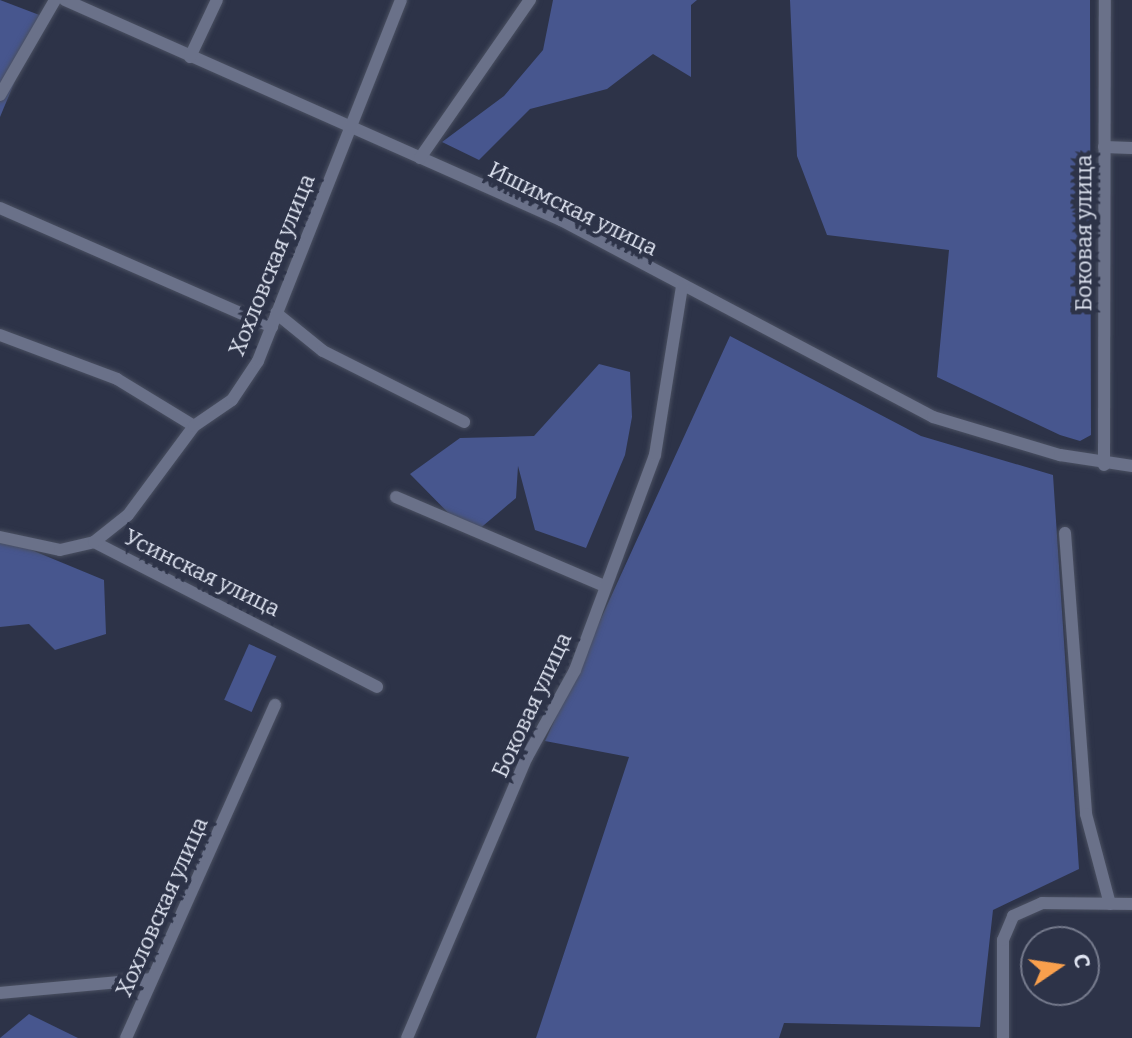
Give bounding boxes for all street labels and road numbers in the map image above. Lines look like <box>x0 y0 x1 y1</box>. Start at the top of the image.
street label: Боковая улица <box>1071 155 1097 311</box>
street label: Ишимская улица <box>484 157 662 261</box>
street label: Хохловская улица <box>224 170 320 360</box>
street label: Усинская улица <box>120 524 284 622</box>
street label: Боковая улица <box>487 628 577 782</box>
street label: Хохловская улица <box>111 813 213 1001</box>

